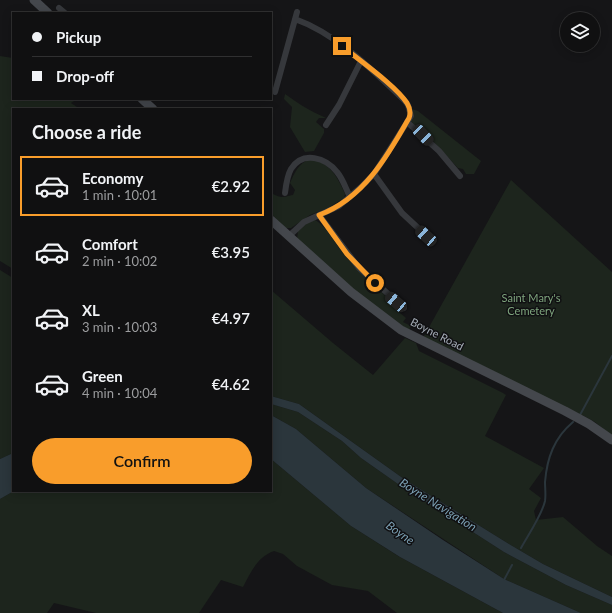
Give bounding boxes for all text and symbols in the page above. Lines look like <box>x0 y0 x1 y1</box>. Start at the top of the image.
map controls <box>560 12 600 52</box>
button: layers <box>560 12 600 52</box>
text: Pickup <box>56 28 101 46</box>
route end <box>333 37 351 55</box>
text: Drop-off <box>56 67 114 85</box>
text: Choose a ride <box>32 121 141 143</box>
car <box>410 122 436 148</box>
icon: car <box>34 168 70 204</box>
text: Economy <box>82 169 143 187</box>
text: €2.92 <box>212 177 250 195</box>
text: 1 min · 10:01 <box>82 187 157 203</box>
car <box>413 224 439 248</box>
icon: car <box>34 234 70 270</box>
text: Comfort <box>82 235 138 253</box>
text: €3.95 <box>212 243 250 261</box>
text: 2 min · 10:02 <box>82 253 157 269</box>
route start <box>366 274 384 292</box>
car <box>383 290 409 314</box>
park label: Saint Mary's Cemetery <box>502 291 561 317</box>
icon: car <box>34 300 70 336</box>
text: XL <box>82 301 100 319</box>
text: €4.97 <box>212 309 250 327</box>
street label: Boyne Road <box>408 315 466 352</box>
text: 3 min · 10:03 <box>82 319 157 335</box>
icon: car <box>34 366 70 402</box>
text: Green <box>82 367 123 385</box>
text: €4.62 <box>212 375 250 393</box>
text: 4 min · 10:04 <box>82 385 157 401</box>
button: Confirm <box>32 438 252 484</box>
water label: Boyne Navigation <box>397 476 479 534</box>
water label: Boyne <box>383 518 417 548</box>

